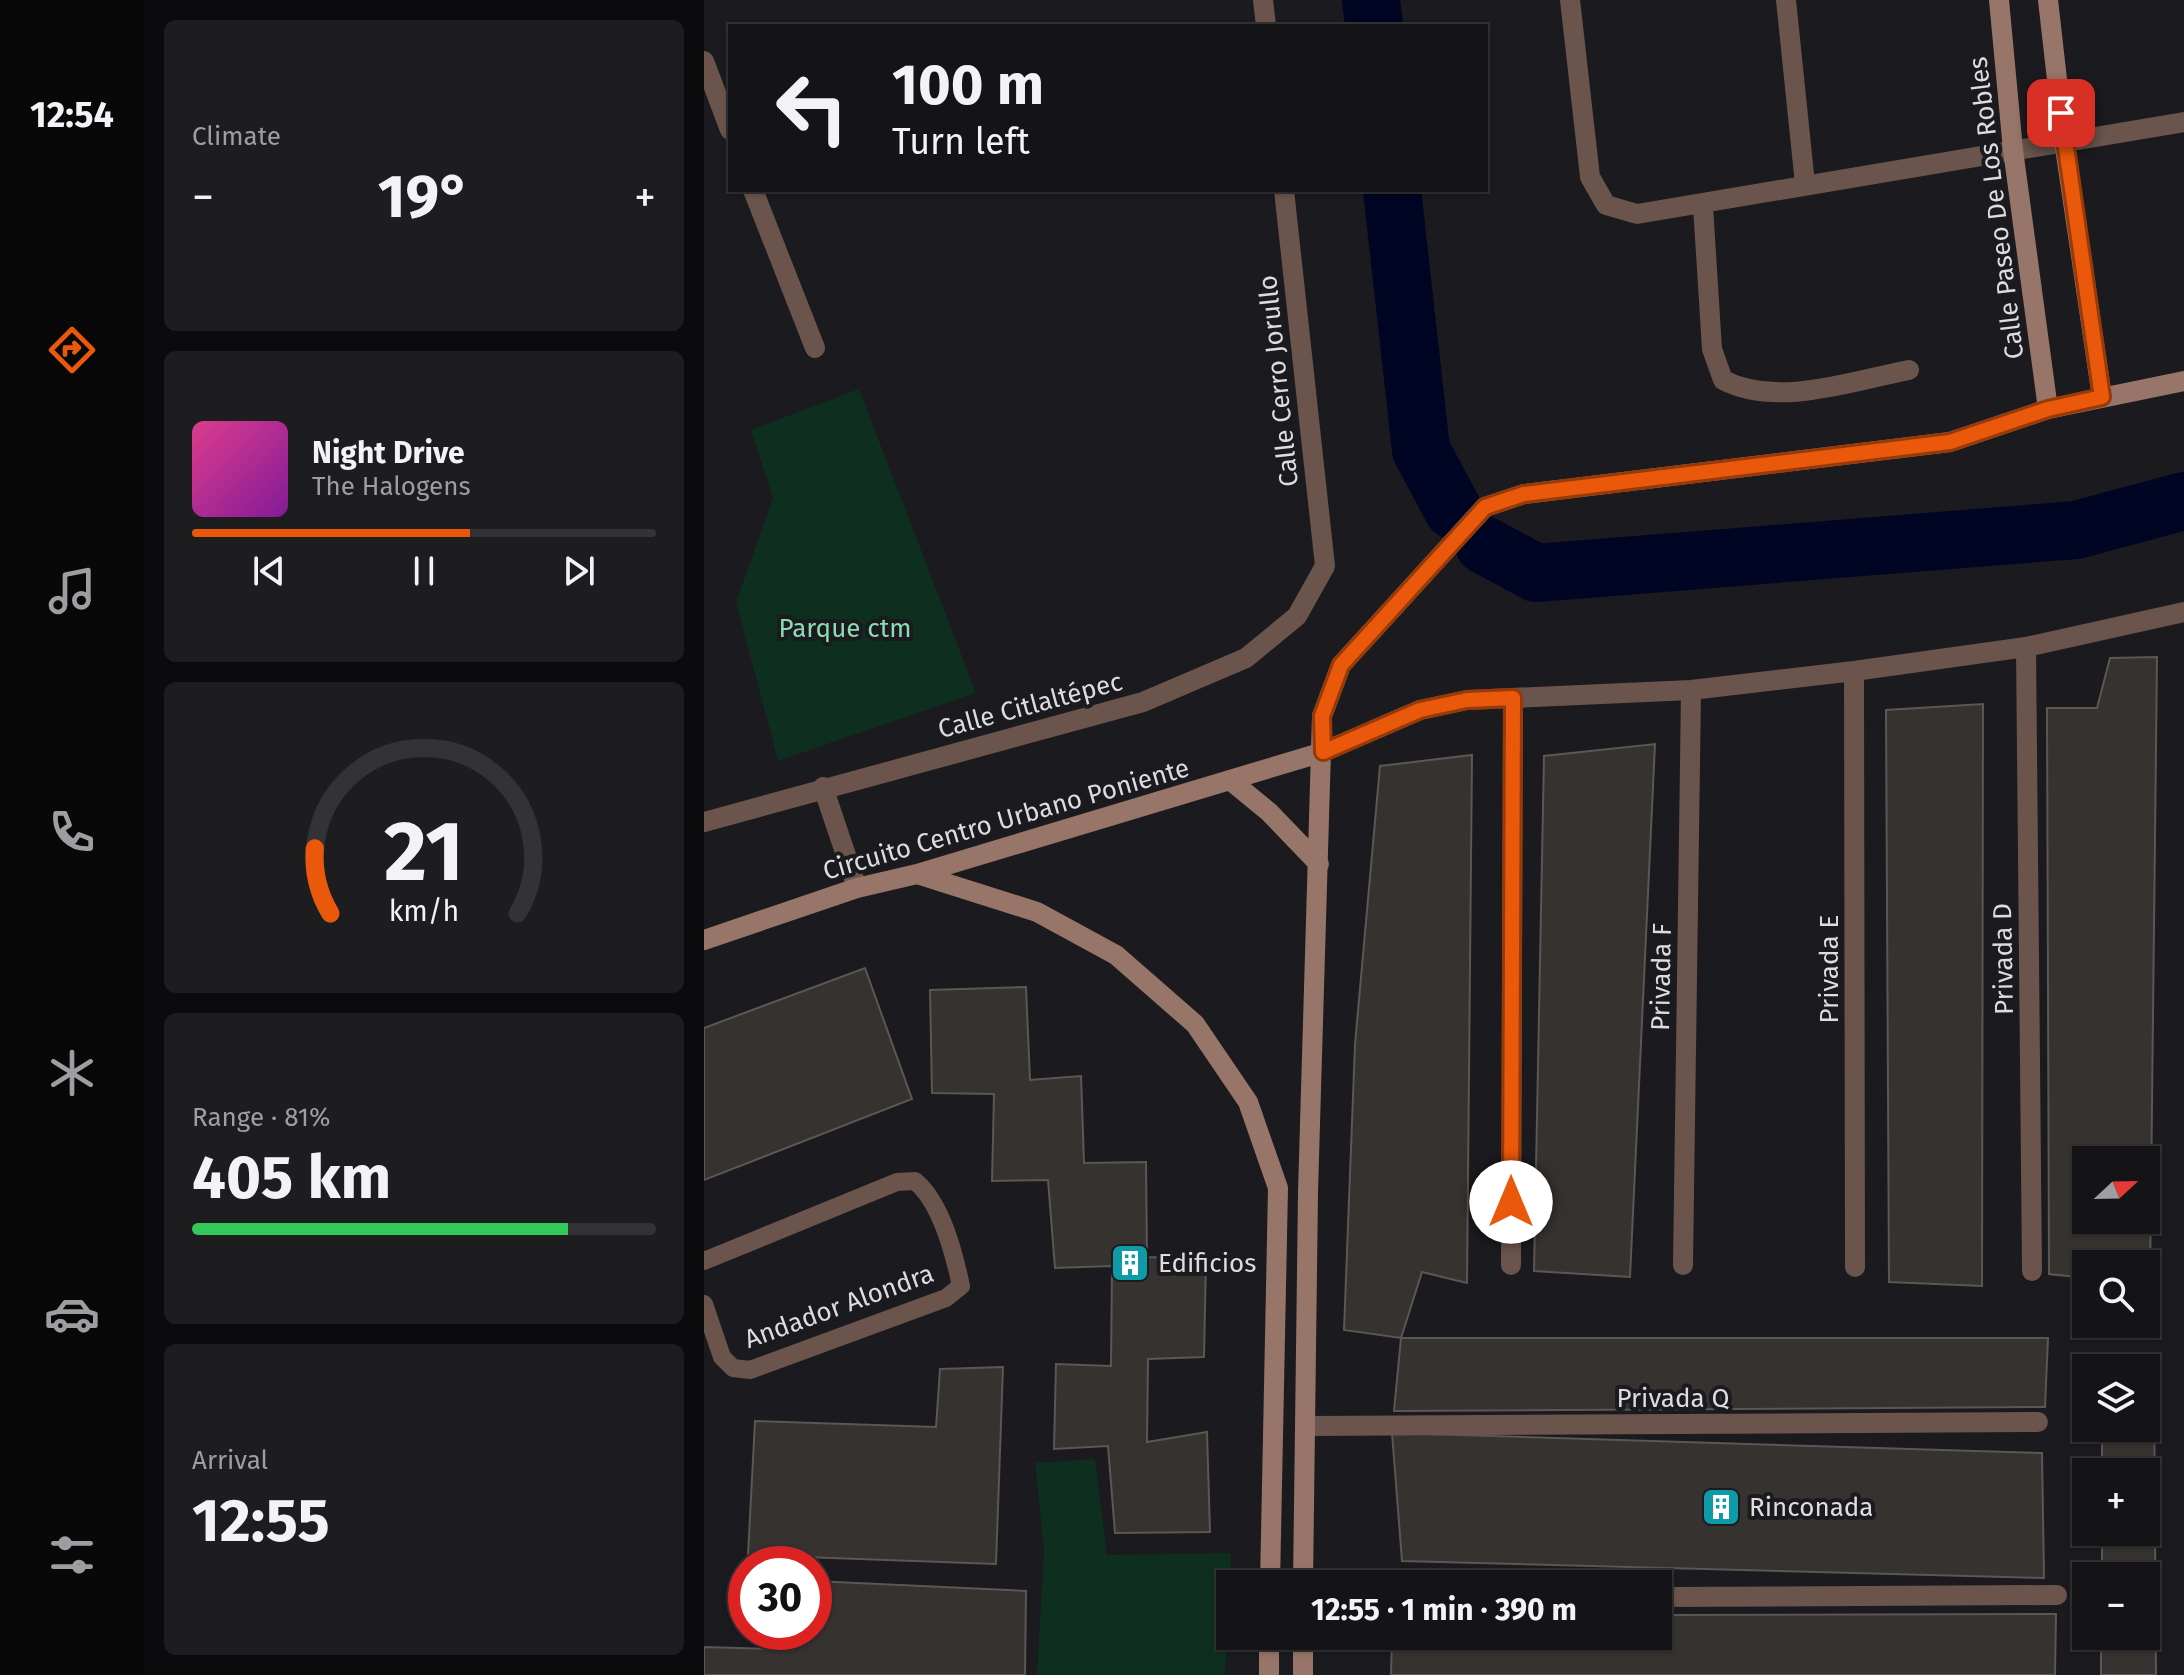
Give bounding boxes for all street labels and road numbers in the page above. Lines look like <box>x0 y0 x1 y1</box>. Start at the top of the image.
street label: Calle Paseo De Los Robles <box>1963 55 2030 361</box>
street label: Calle Cerro Jorullo <box>1252 274 1305 488</box>
street label: Calle Citlaltépec <box>935 666 1126 745</box>
street label: Circuito Centro Urbano Poniente <box>819 752 1193 887</box>
street label: Privada D <box>1987 903 2020 1015</box>
street label: Privada E <box>1814 915 1845 1023</box>
street label: Privada F <box>1645 923 1678 1031</box>
street label: Andador Alondra <box>740 1258 938 1355</box>
street label: Privada Q <box>1616 1383 1730 1414</box>

